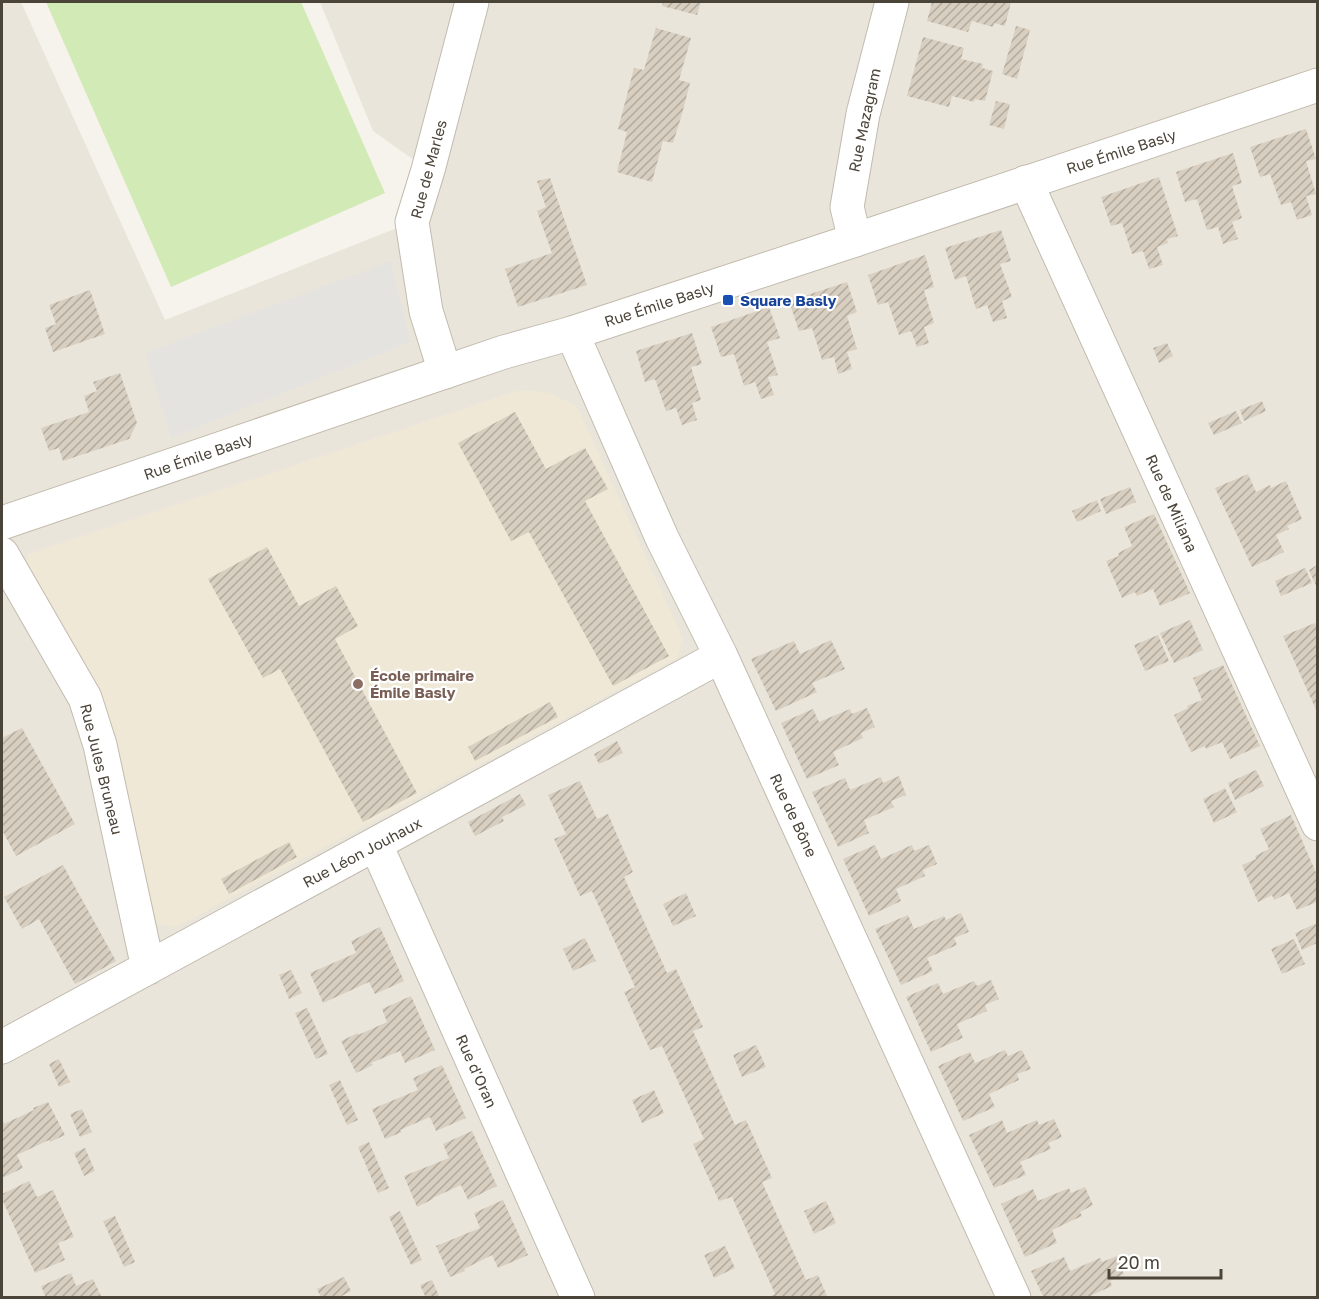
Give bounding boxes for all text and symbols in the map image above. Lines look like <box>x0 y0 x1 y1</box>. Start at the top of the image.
street label: Rue Mazagram <box>844 66 884 174</box>
street label: Rue de Marles <box>406 118 450 220</box>
street label: Rue Émile Basly <box>1064 125 1179 177</box>
street label: Rue Émile Basly <box>602 278 717 330</box>
place label: Square Basly <box>740 291 837 309</box>
marker: Square Basly <box>721 293 735 307</box>
street label: Rue Émile Basly <box>141 429 256 483</box>
street label: Rue de Miliana <box>1142 451 1202 555</box>
place label: École primaire Émile Basly <box>370 666 474 701</box>
marker: École primaire Émile Basly <box>351 677 365 691</box>
street label: Rue Jules Bruneau <box>77 702 127 836</box>
street label: Rue de Bône <box>767 770 821 860</box>
street label: Rue Léon Jouhaux <box>300 813 424 891</box>
street label: Rue d'Oran <box>453 1032 501 1110</box>
scale bar <box>1109 1242 1222 1280</box>
text: 20 m <box>1118 1251 1160 1273</box>

